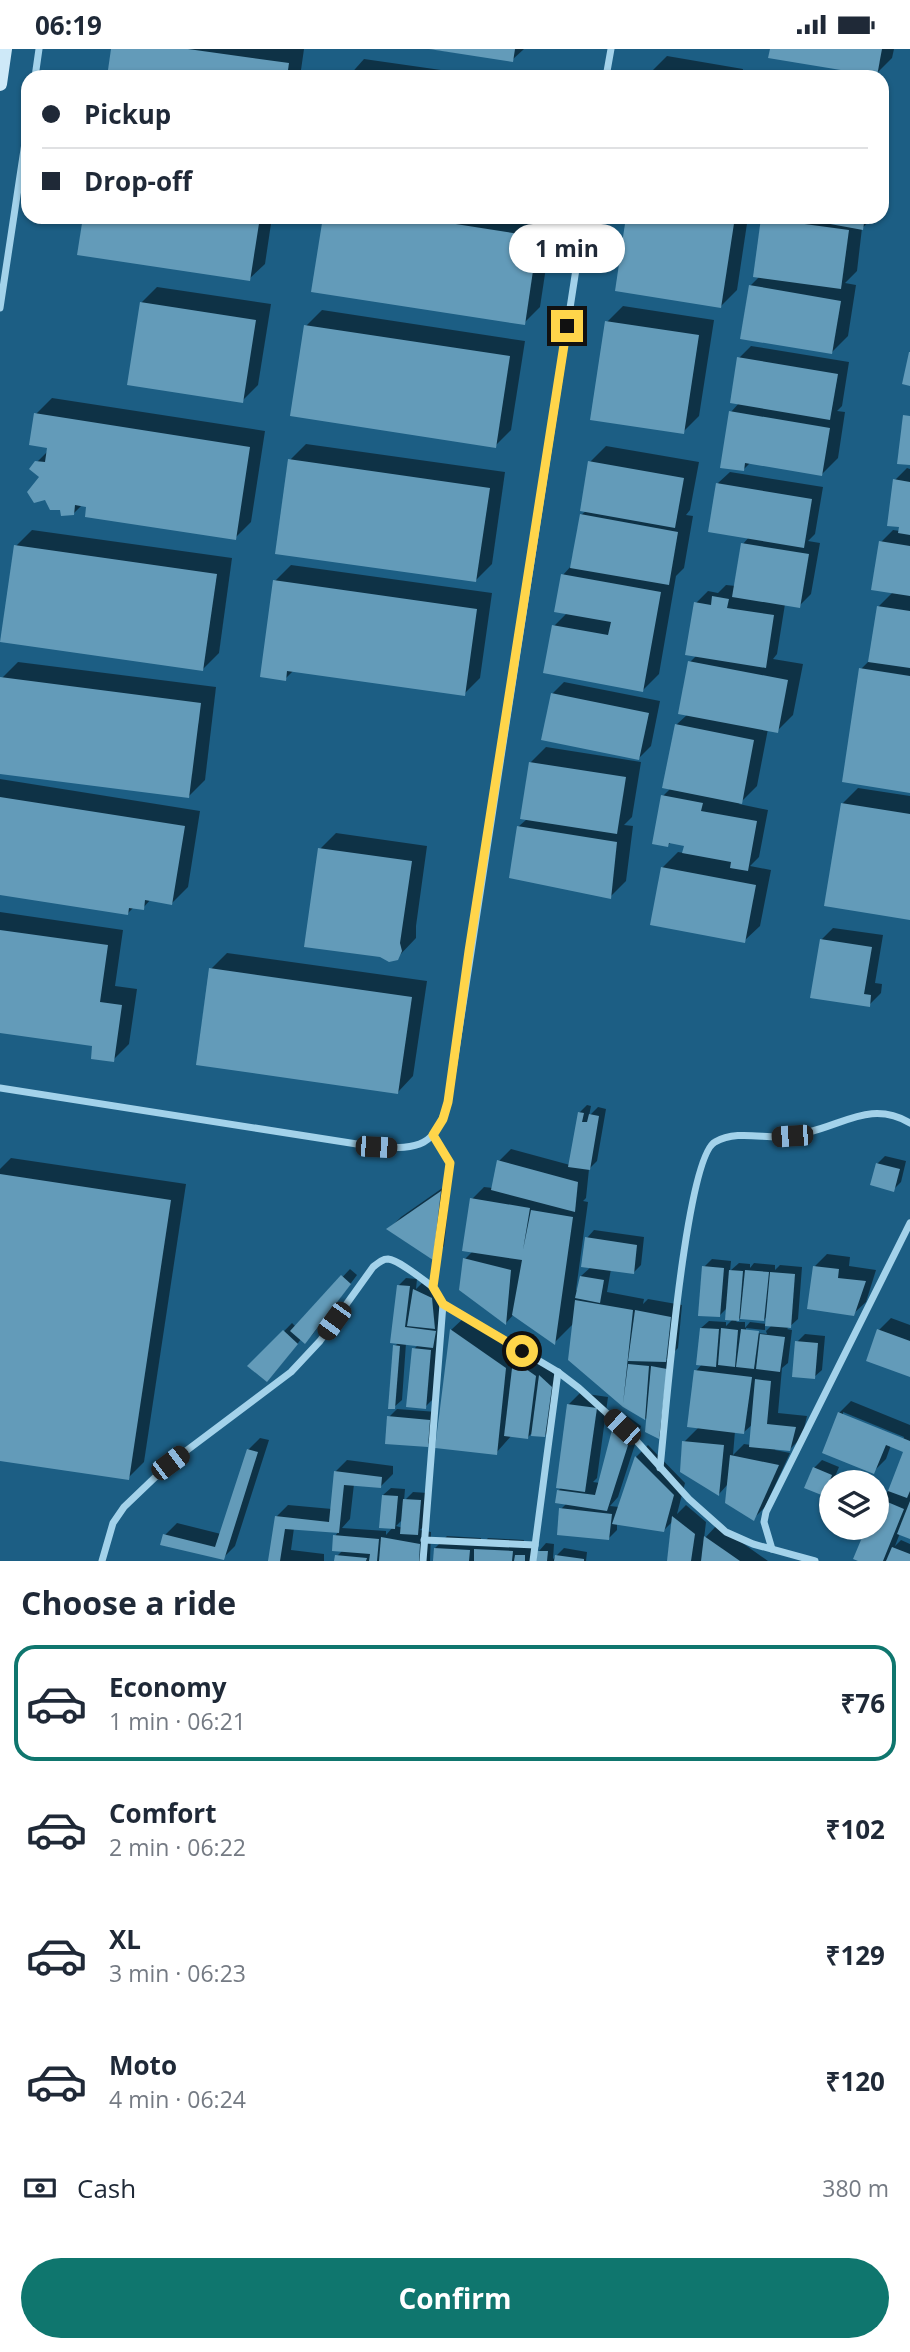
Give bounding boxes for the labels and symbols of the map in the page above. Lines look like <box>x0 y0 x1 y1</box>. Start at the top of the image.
callout: 1 min <box>509 225 625 273</box>
route end <box>551 310 583 342</box>
car <box>771 1124 814 1148</box>
car <box>355 1135 398 1159</box>
car <box>314 1298 355 1344</box>
route start <box>506 1335 538 1367</box>
car <box>600 1405 645 1449</box>
car <box>147 1442 194 1484</box>

